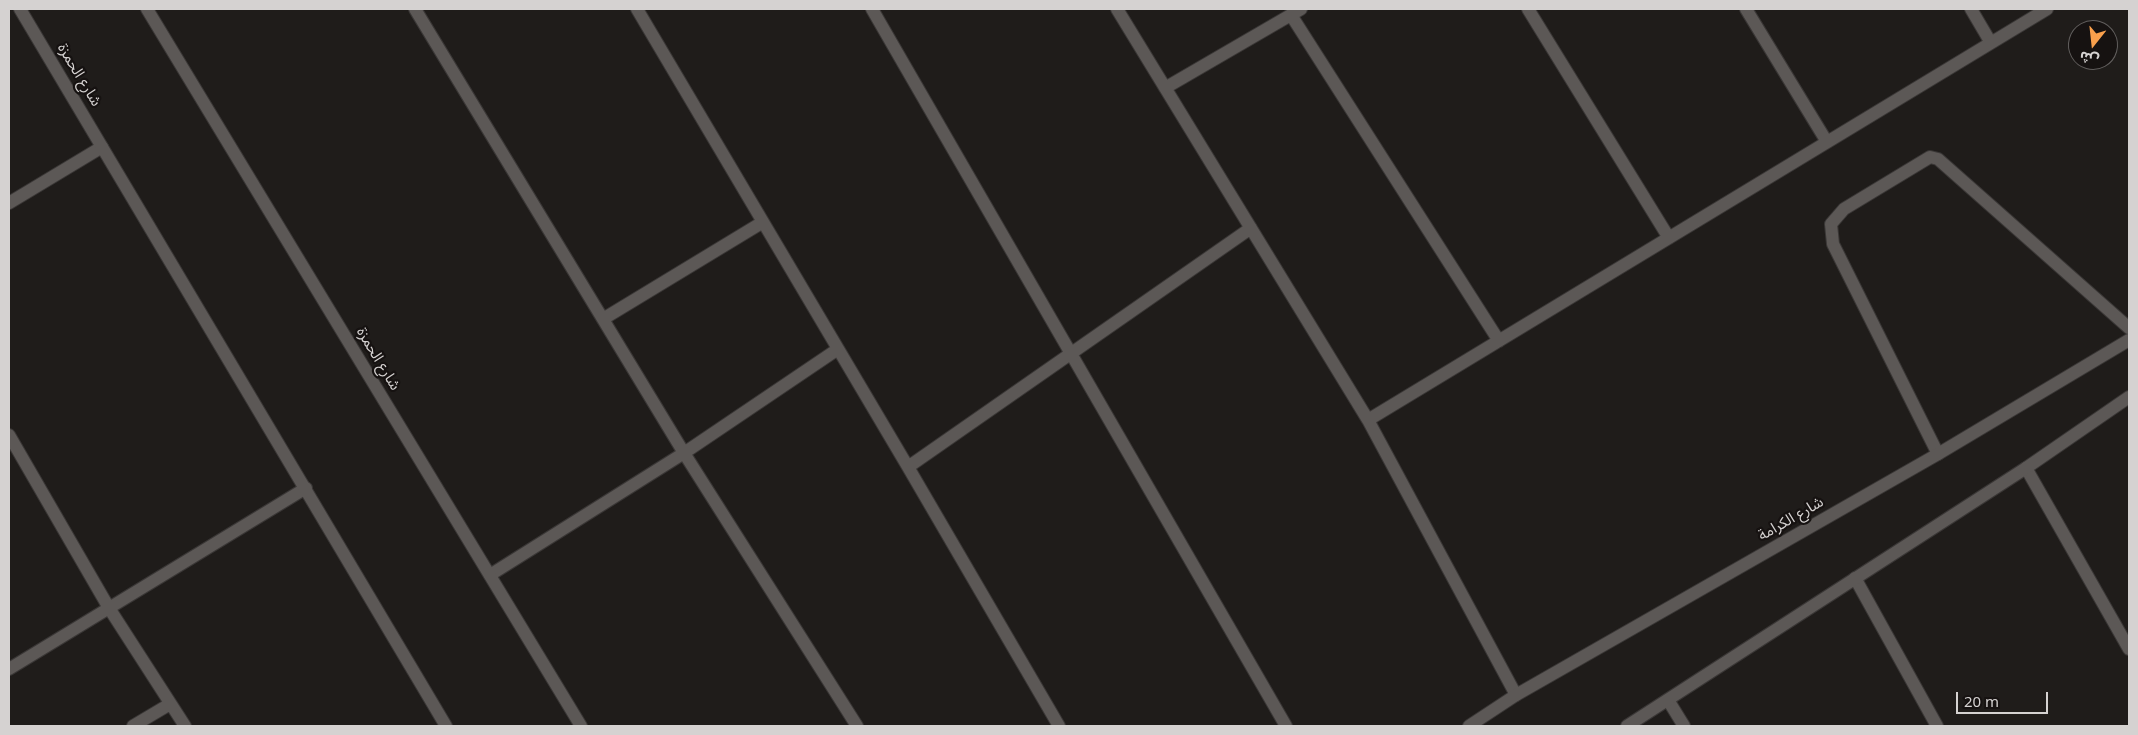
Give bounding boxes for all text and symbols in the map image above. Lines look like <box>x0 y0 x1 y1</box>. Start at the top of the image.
north arrow <box>2068 20 2118 70</box>
street label: شارع الحمزة <box>53 40 105 110</box>
text: ش <box>2077 47 2101 71</box>
street label: شارع الحمزة <box>352 324 404 394</box>
street label: شارع الكرامة <box>1755 493 1827 545</box>
scale bar <box>1958 682 2050 714</box>
text: 20 m <box>1964 691 1999 711</box>

